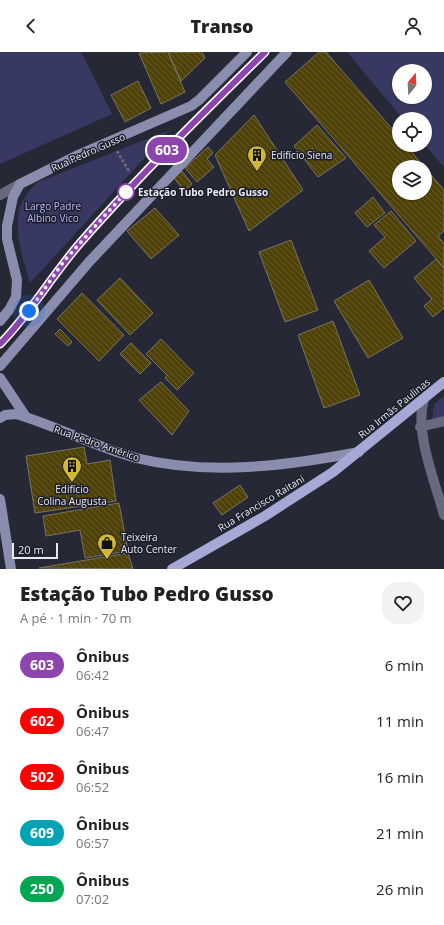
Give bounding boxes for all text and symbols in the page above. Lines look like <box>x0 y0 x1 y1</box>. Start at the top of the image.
text: Transo <box>190 14 254 38</box>
icon: back <box>20 15 42 37</box>
icon: person <box>402 15 424 37</box>
north arrow <box>392 64 432 104</box>
map controls <box>392 64 432 200</box>
button: locate <box>392 112 432 152</box>
street label: Rua Pedro Gusso <box>49 129 127 175</box>
line badge: 603 <box>144 137 190 163</box>
text: 603 <box>155 140 179 159</box>
building icon: Edifício Siena <box>246 144 268 172</box>
place label: Edifício Siena <box>271 148 332 162</box>
button: layers <box>392 160 432 200</box>
marker: Estação Tubo Pedro Gusso <box>117 183 135 201</box>
place label: Estação Tubo Pedro Gusso <box>138 185 268 199</box>
park label: Largo Padre Albino Vico <box>25 199 82 225</box>
your location <box>19 301 39 321</box>
street label: Rua Irmãs Paulinas <box>355 374 433 441</box>
street label: Rua Pedro Américo <box>52 422 142 464</box>
building icon: Edifício Colina Augusta <box>61 455 83 483</box>
street label: Rua Francisco Raitani <box>215 472 307 534</box>
place label: Edifício Colina Augusta <box>37 482 107 508</box>
place label: Teixeira Auto Center <box>121 530 177 556</box>
shop icon: Teixeira Auto Center <box>96 532 118 560</box>
scale bar <box>12 541 58 560</box>
text: 20 m <box>18 542 44 557</box>
text: Estação Tubo Pedro Gusso <box>20 581 274 607</box>
button: heart <box>382 582 424 624</box>
text: A pé · 1 min · 70 m <box>20 609 132 627</box>
text: Ônibus <box>76 646 129 666</box>
text: 603 <box>30 655 54 674</box>
text: 6 min <box>385 655 424 675</box>
text: 06:42 <box>76 666 109 684</box>
text: Ônibus <box>76 702 129 722</box>
text: 602 <box>30 711 54 730</box>
text: 11 min <box>376 711 424 731</box>
text: 06:47 <box>76 722 109 740</box>
text: Ônibus <box>76 758 129 778</box>
text: 502 <box>30 767 54 786</box>
text: 16 min <box>376 767 424 787</box>
text: 06:52 <box>76 778 109 796</box>
text: Ônibus <box>76 814 129 834</box>
text: 609 <box>30 823 54 842</box>
text: 21 min <box>376 823 424 843</box>
text: 06:57 <box>76 834 109 852</box>
text: Ônibus <box>76 870 129 890</box>
text: 250 <box>30 879 54 898</box>
text: 26 min <box>376 879 424 899</box>
text: 07:02 <box>76 890 109 908</box>

